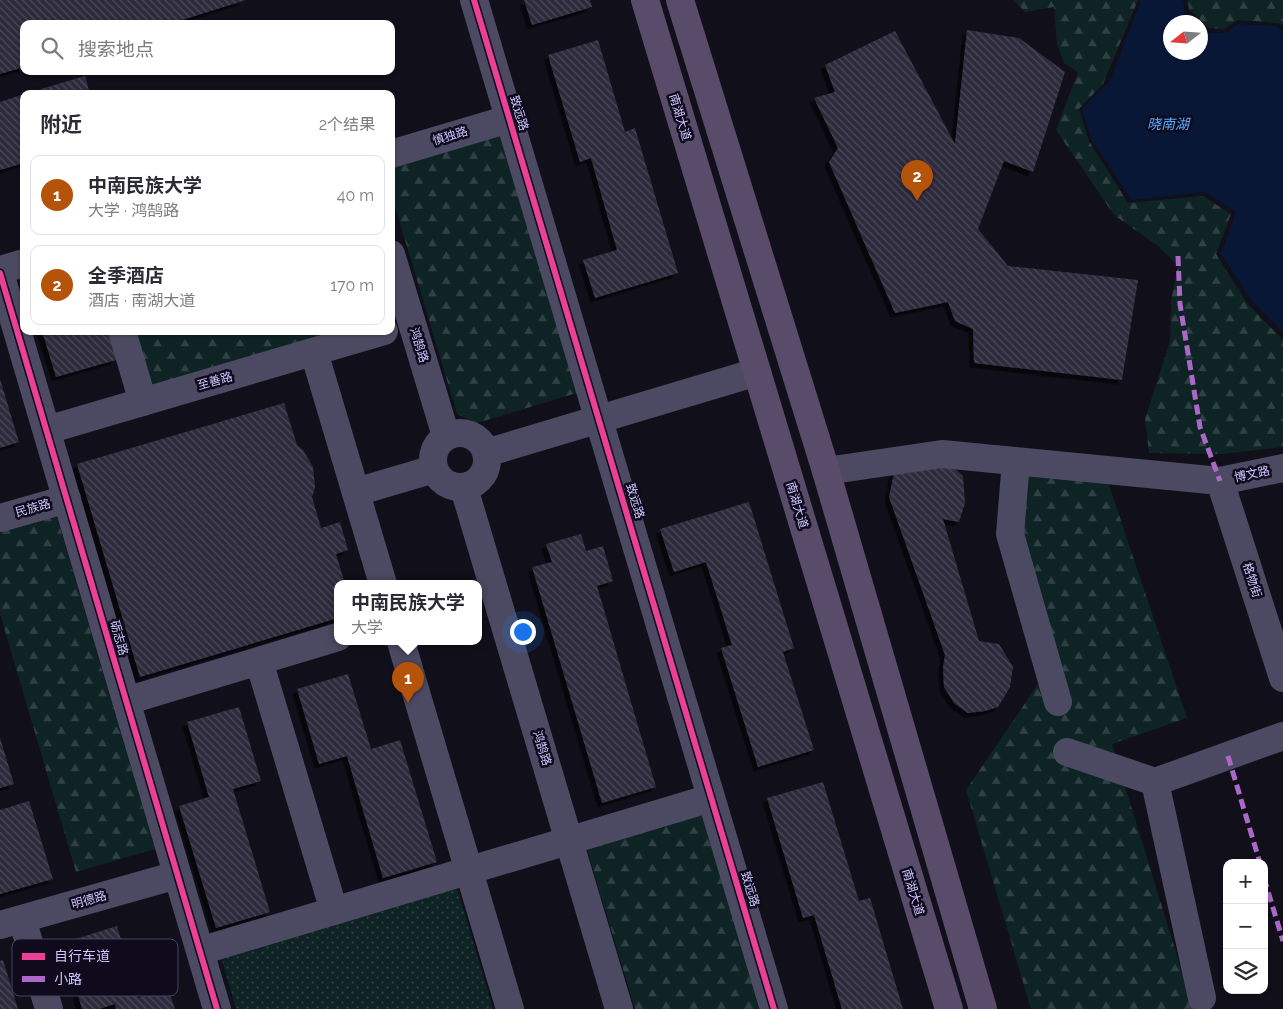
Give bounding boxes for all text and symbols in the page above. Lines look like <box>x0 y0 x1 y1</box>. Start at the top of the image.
north arrow <box>1163 15 1208 60</box>
search box <box>20 20 395 75</box>
icon: search <box>38 34 66 62</box>
text: 搜索地点 <box>78 38 154 60</box>
street label: 南湖大道 <box>666 92 694 142</box>
street label: 致远路 <box>507 94 531 132</box>
text: 附近 <box>40 112 82 137</box>
text: 2个结果 <box>319 115 375 134</box>
water label: 晓南湖 <box>1147 116 1191 132</box>
street label: 慎独路 <box>431 124 469 148</box>
pin: 2 <box>901 160 933 201</box>
text: 中南民族大学 <box>88 174 202 196</box>
text: 1 <box>53 186 61 205</box>
text: 40 m <box>337 186 374 205</box>
text: 大学 · 鸿鹄路 <box>88 201 179 220</box>
text: 全季酒店 <box>88 264 164 286</box>
text: 2 <box>52 276 62 295</box>
text: 170 m <box>330 276 374 295</box>
text: 酒店 · 南湖大道 <box>88 291 195 310</box>
street label: 鸿鹄路 <box>407 326 431 364</box>
street label: 至善路 <box>196 369 234 393</box>
street label: 博文路 <box>1233 463 1271 485</box>
street label: 南湖大道 <box>783 480 811 530</box>
street label: 致远路 <box>623 482 647 520</box>
street label: 民族路 <box>14 496 52 520</box>
street label: 格物街 <box>1240 561 1264 599</box>
popup <box>334 580 482 645</box>
text: 中南民族大学 <box>351 591 465 613</box>
text: 大学 <box>351 618 383 637</box>
street label: 砺志路 <box>107 619 131 657</box>
your location <box>510 619 536 645</box>
pin: 1 <box>392 662 424 703</box>
street label: 鸿鹄路 <box>530 729 554 767</box>
map controls <box>1223 859 1268 994</box>
button: + <box>1223 859 1268 904</box>
street label: 南湖大道 <box>899 867 927 917</box>
street label: 致远路 <box>738 870 762 908</box>
street label: 明德路 <box>70 888 108 912</box>
button: − <box>1223 904 1268 949</box>
legend <box>12 939 178 996</box>
text: 自行车道 <box>54 948 110 964</box>
button: layers <box>1223 949 1268 994</box>
text: 小路 <box>54 971 82 987</box>

